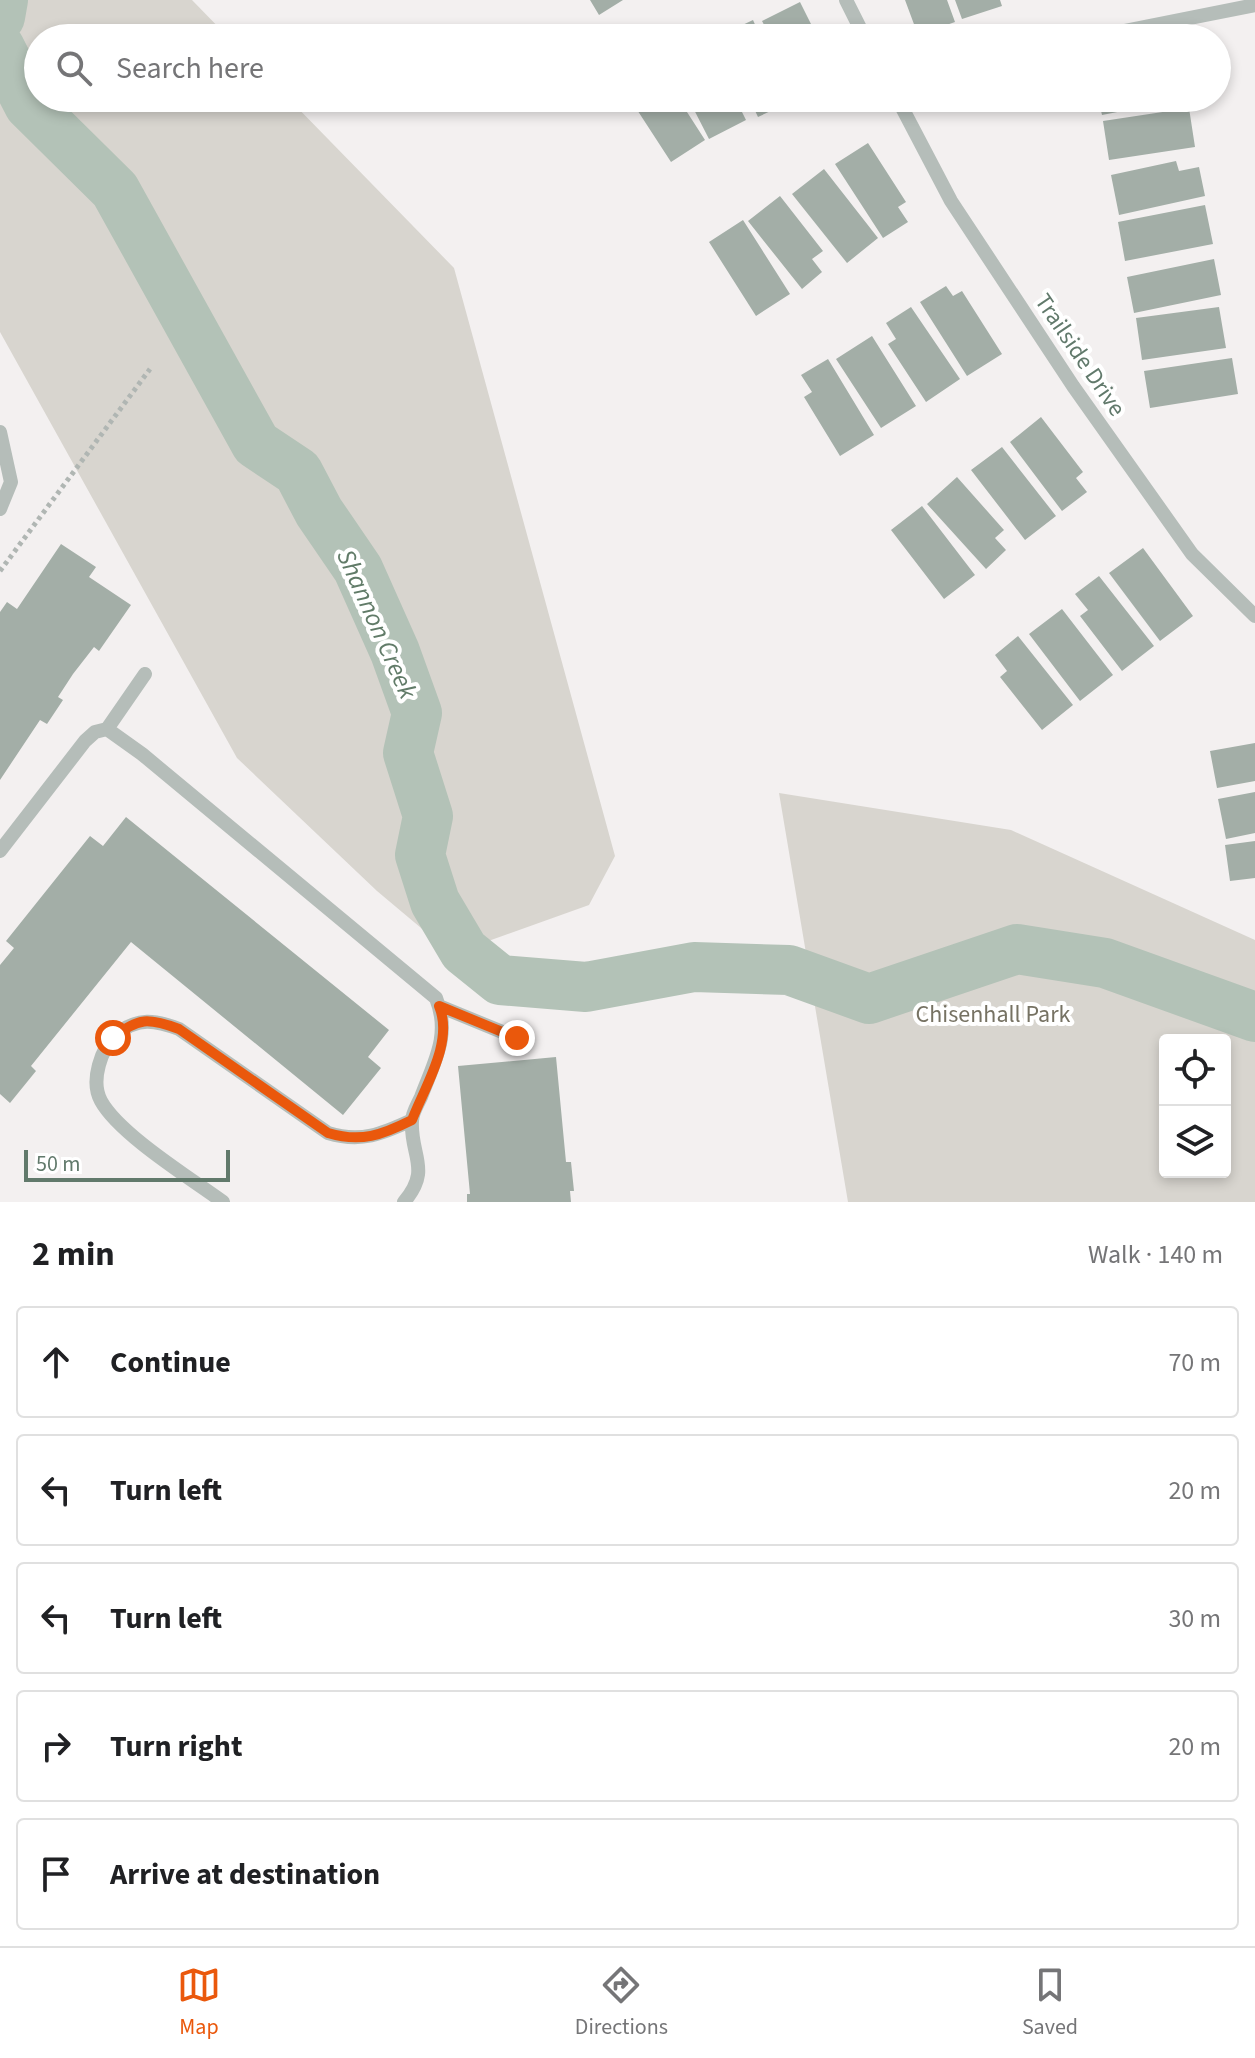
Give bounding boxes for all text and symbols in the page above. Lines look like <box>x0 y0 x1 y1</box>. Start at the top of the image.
search box <box>24 24 1231 112</box>
icon: search <box>52 46 96 90</box>
text: Search here <box>116 47 264 90</box>
street label: Trailside Drive <box>1026 287 1134 423</box>
water label: Shannon Creek <box>327 543 427 705</box>
park label: Chisenhall Park <box>916 997 1071 1032</box>
route start <box>95 1020 131 1056</box>
route end <box>499 1020 535 1056</box>
map controls <box>1159 1034 1231 1178</box>
button: locate <box>1159 1034 1231 1106</box>
button: layers <box>1159 1106 1231 1178</box>
scale bar <box>24 1146 230 1182</box>
text: 50 m <box>36 1148 81 1180</box>
text: 2 min <box>32 1230 115 1279</box>
text: Walk · 140 m <box>1088 1236 1223 1273</box>
icon: ahead <box>34 1340 78 1384</box>
text: Continue <box>110 1341 231 1384</box>
text: 70 m <box>1168 1344 1221 1381</box>
icon: left <box>34 1468 78 1512</box>
text: Turn left <box>110 1469 222 1512</box>
text: 20 m <box>1168 1472 1221 1509</box>
icon: left <box>34 1596 78 1640</box>
text: Turn left <box>110 1597 222 1640</box>
text: 30 m <box>1168 1600 1221 1637</box>
icon: right <box>34 1724 78 1768</box>
text: Turn right <box>110 1725 242 1768</box>
text: 20 m <box>1168 1728 1221 1765</box>
icon: arrive <box>34 1852 78 1896</box>
text: Arrive at destination <box>110 1853 380 1896</box>
tab: Map <box>177 1963 221 2043</box>
tab: Directions <box>575 1963 668 2043</box>
tab: Saved <box>1022 1963 1078 2043</box>

